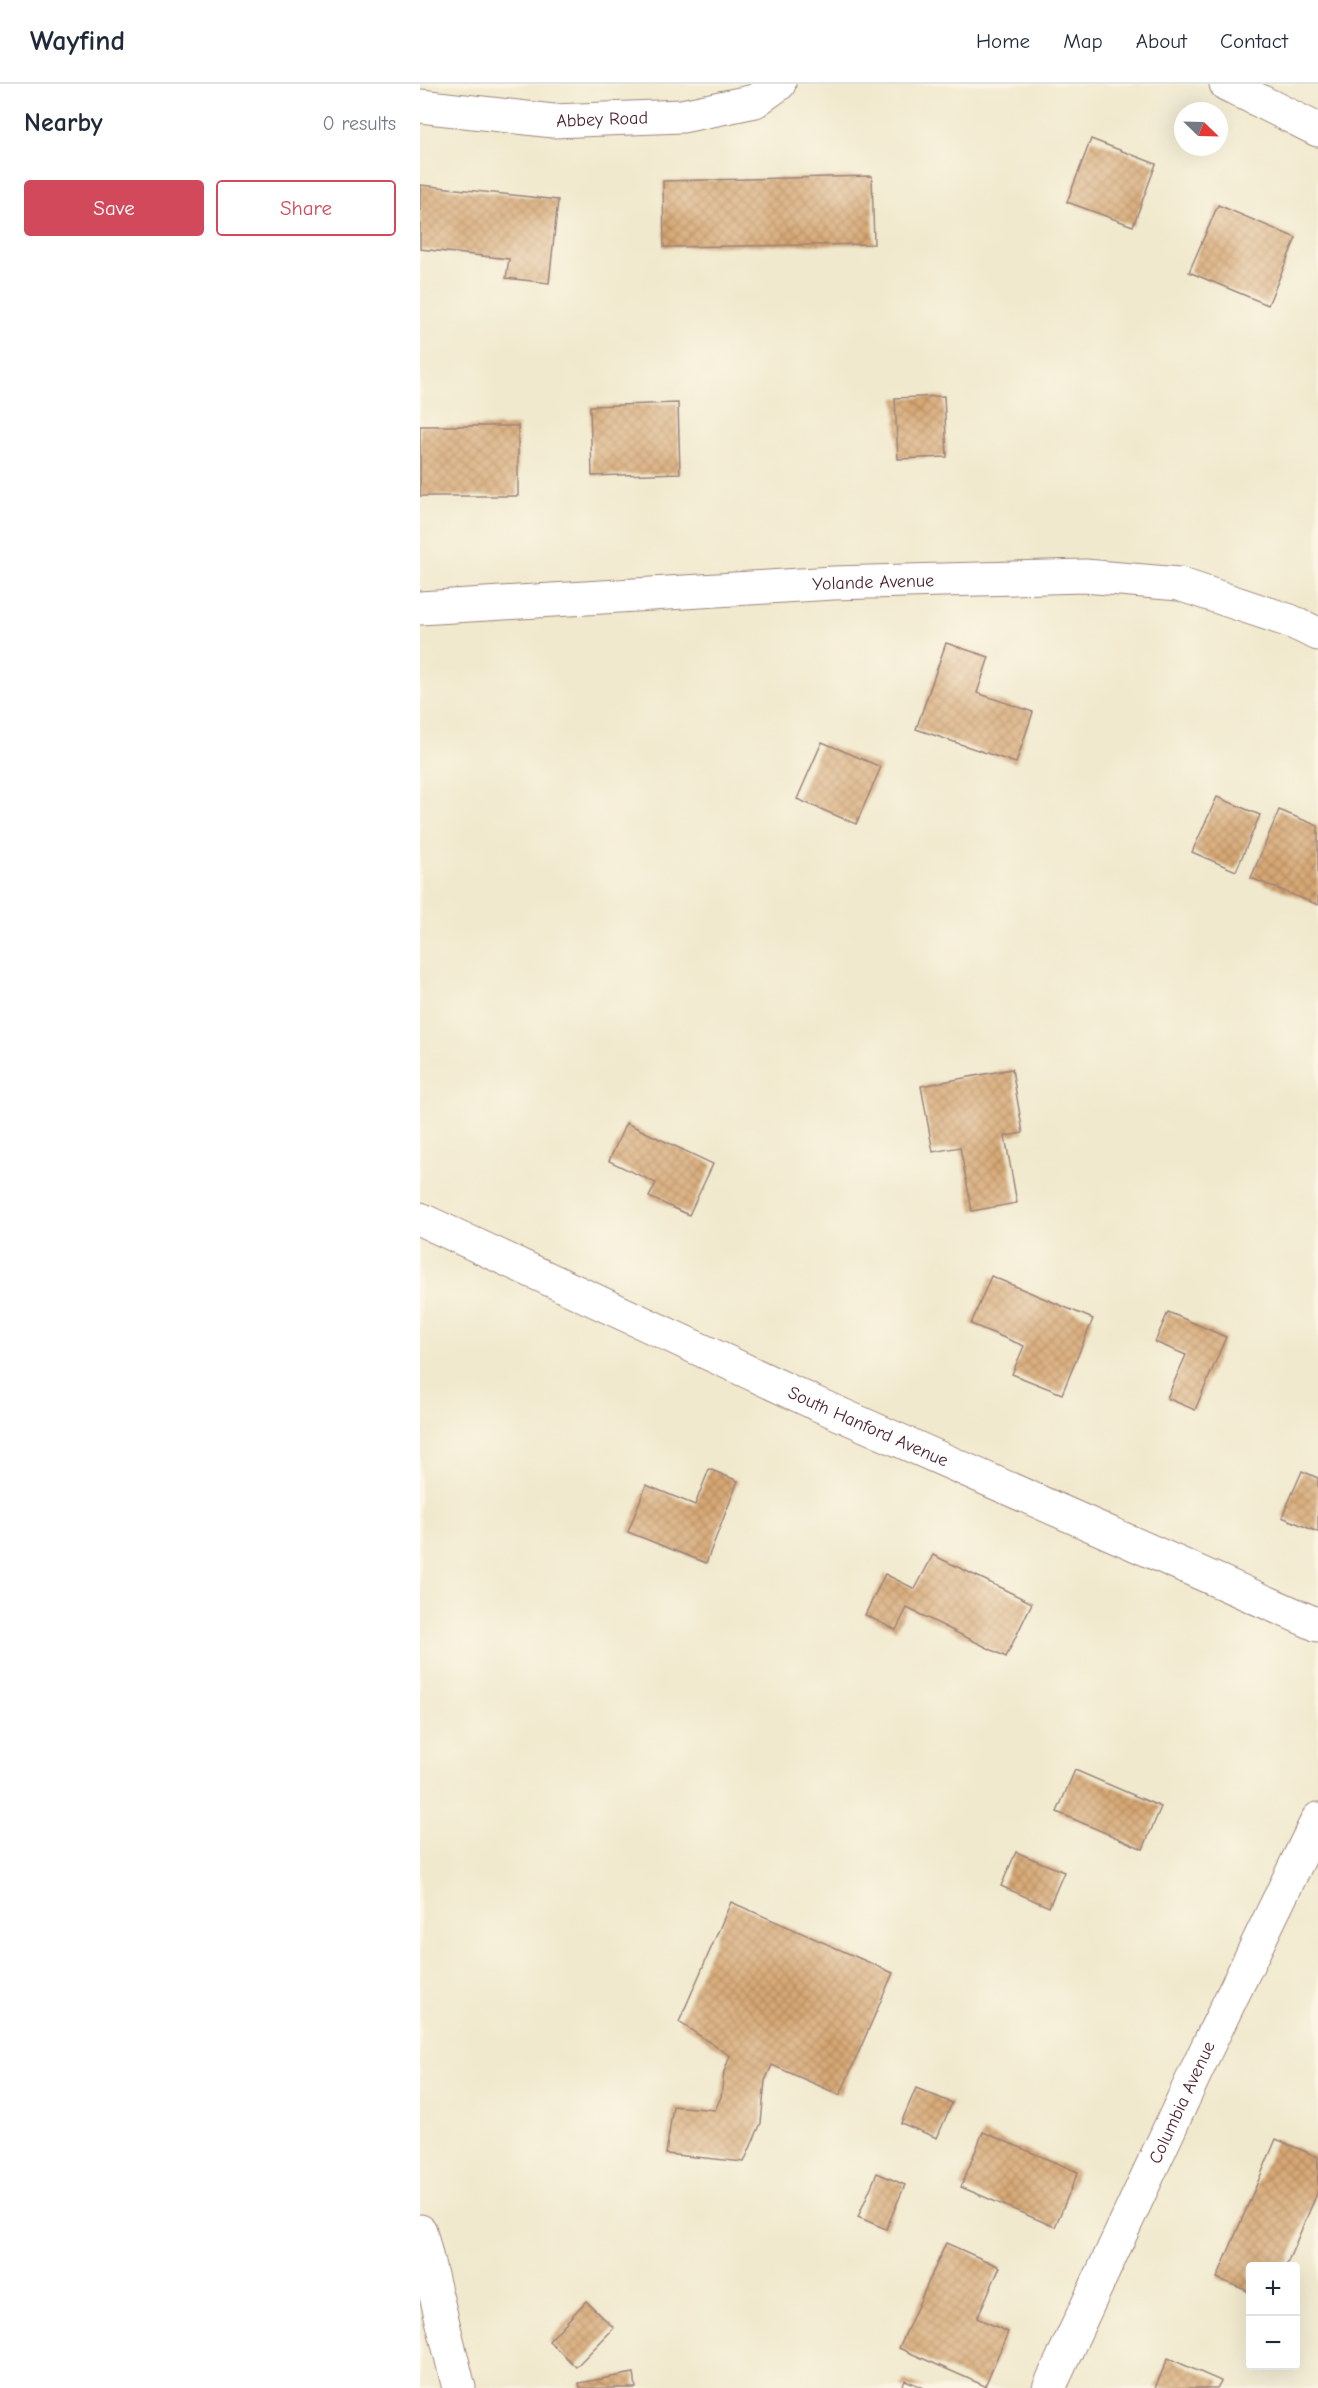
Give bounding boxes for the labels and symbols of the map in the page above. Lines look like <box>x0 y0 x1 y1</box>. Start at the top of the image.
north arrow <box>1174 102 1228 156</box>
street label: Abbey Road <box>556 107 648 132</box>
street label: Yolande Avenue <box>812 570 934 595</box>
street label: South Hanford Avenue <box>785 1382 951 1472</box>
street label: Columbia Avenue <box>1145 2038 1220 2167</box>

